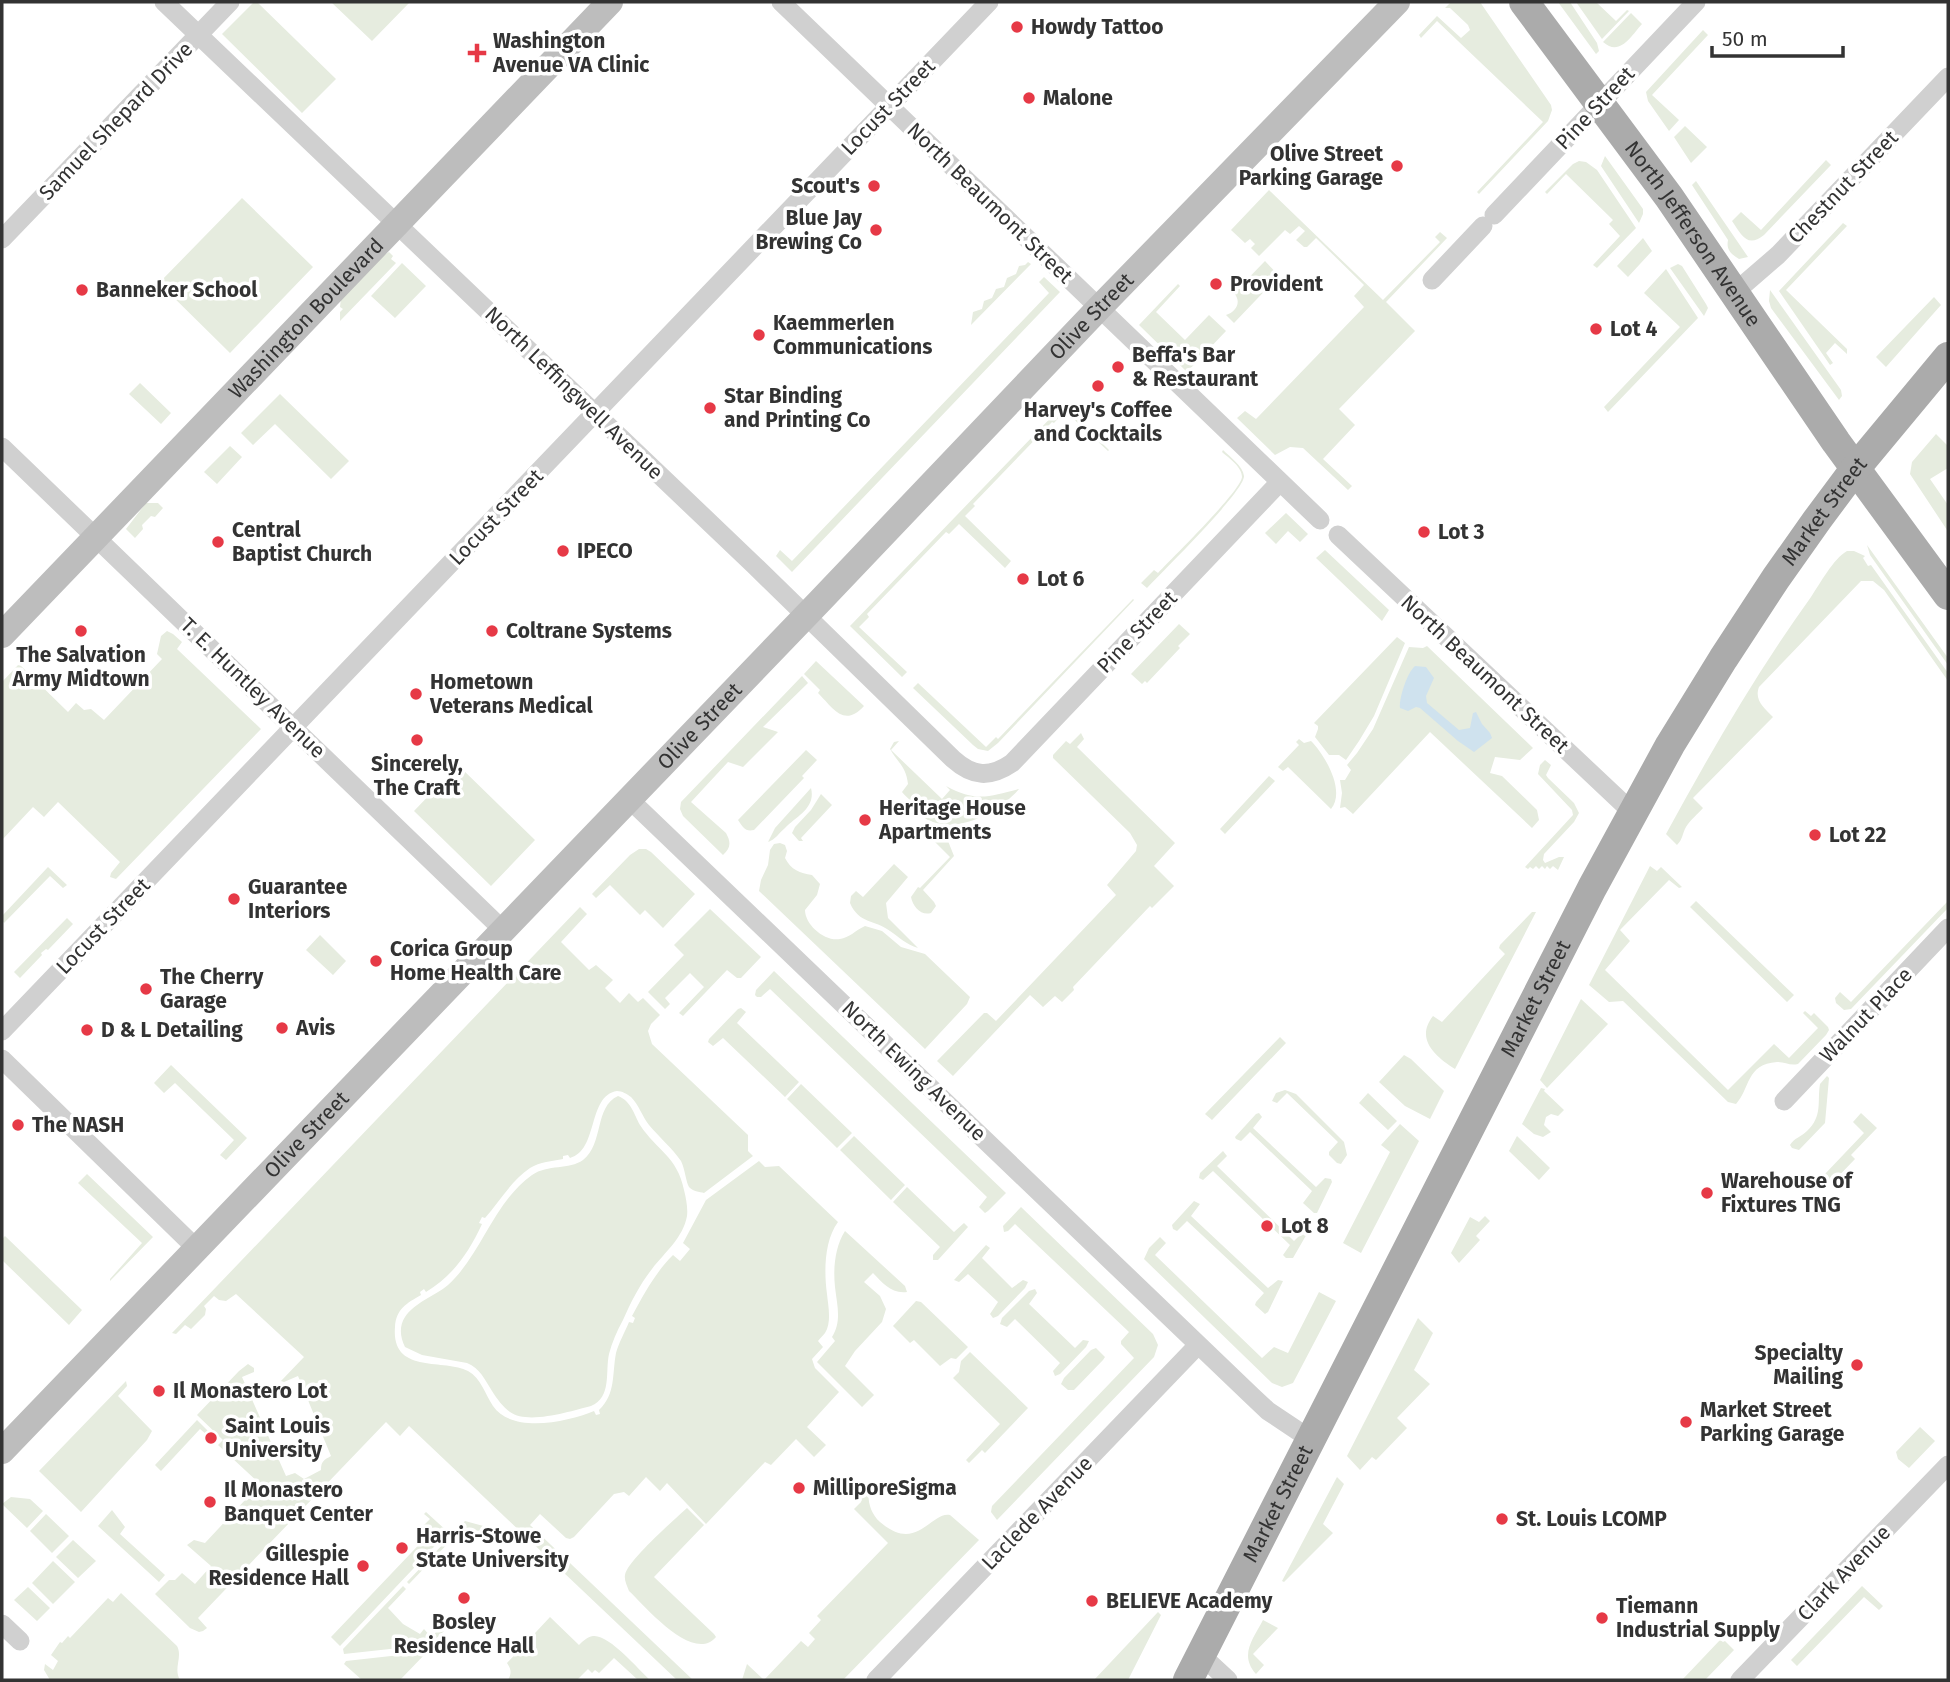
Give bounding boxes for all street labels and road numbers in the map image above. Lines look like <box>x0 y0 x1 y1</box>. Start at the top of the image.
street label: Samuel Shepard Drive <box>34 36 198 206</box>
street label: Locust Street <box>836 53 941 161</box>
street label: Pine Street <box>1550 61 1640 155</box>
street label: North Beaumont Street <box>902 117 1079 289</box>
street label: Chestnut Street <box>1782 125 1904 249</box>
street label: North Jefferson Avenue <box>1619 136 1767 332</box>
street label: Washington Boulevard <box>223 233 389 404</box>
street label: Olive Street <box>1044 267 1139 365</box>
street label: North Leffingwell Avenue <box>479 301 669 485</box>
street label: Market Street <box>1776 451 1873 571</box>
street label: Locust Street <box>444 463 549 571</box>
street label: Pine Street <box>1091 585 1183 679</box>
street label: North Beaumont Street <box>1396 589 1575 759</box>
street label: T. E. Huntley Avenue <box>175 612 331 764</box>
street label: Olive Street <box>652 677 748 775</box>
street label: Locust Street <box>51 872 156 980</box>
street label: Market Street <box>1495 935 1576 1062</box>
street label: Walnut Place <box>1814 962 1918 1068</box>
street label: North Ewing Avenue <box>836 995 992 1147</box>
street label: Olive Street <box>259 1085 355 1184</box>
street label: Market Street <box>1237 1440 1319 1567</box>
street label: Laclede Avenue <box>976 1451 1098 1575</box>
street label: Clark Avenue <box>1792 1520 1896 1626</box>

